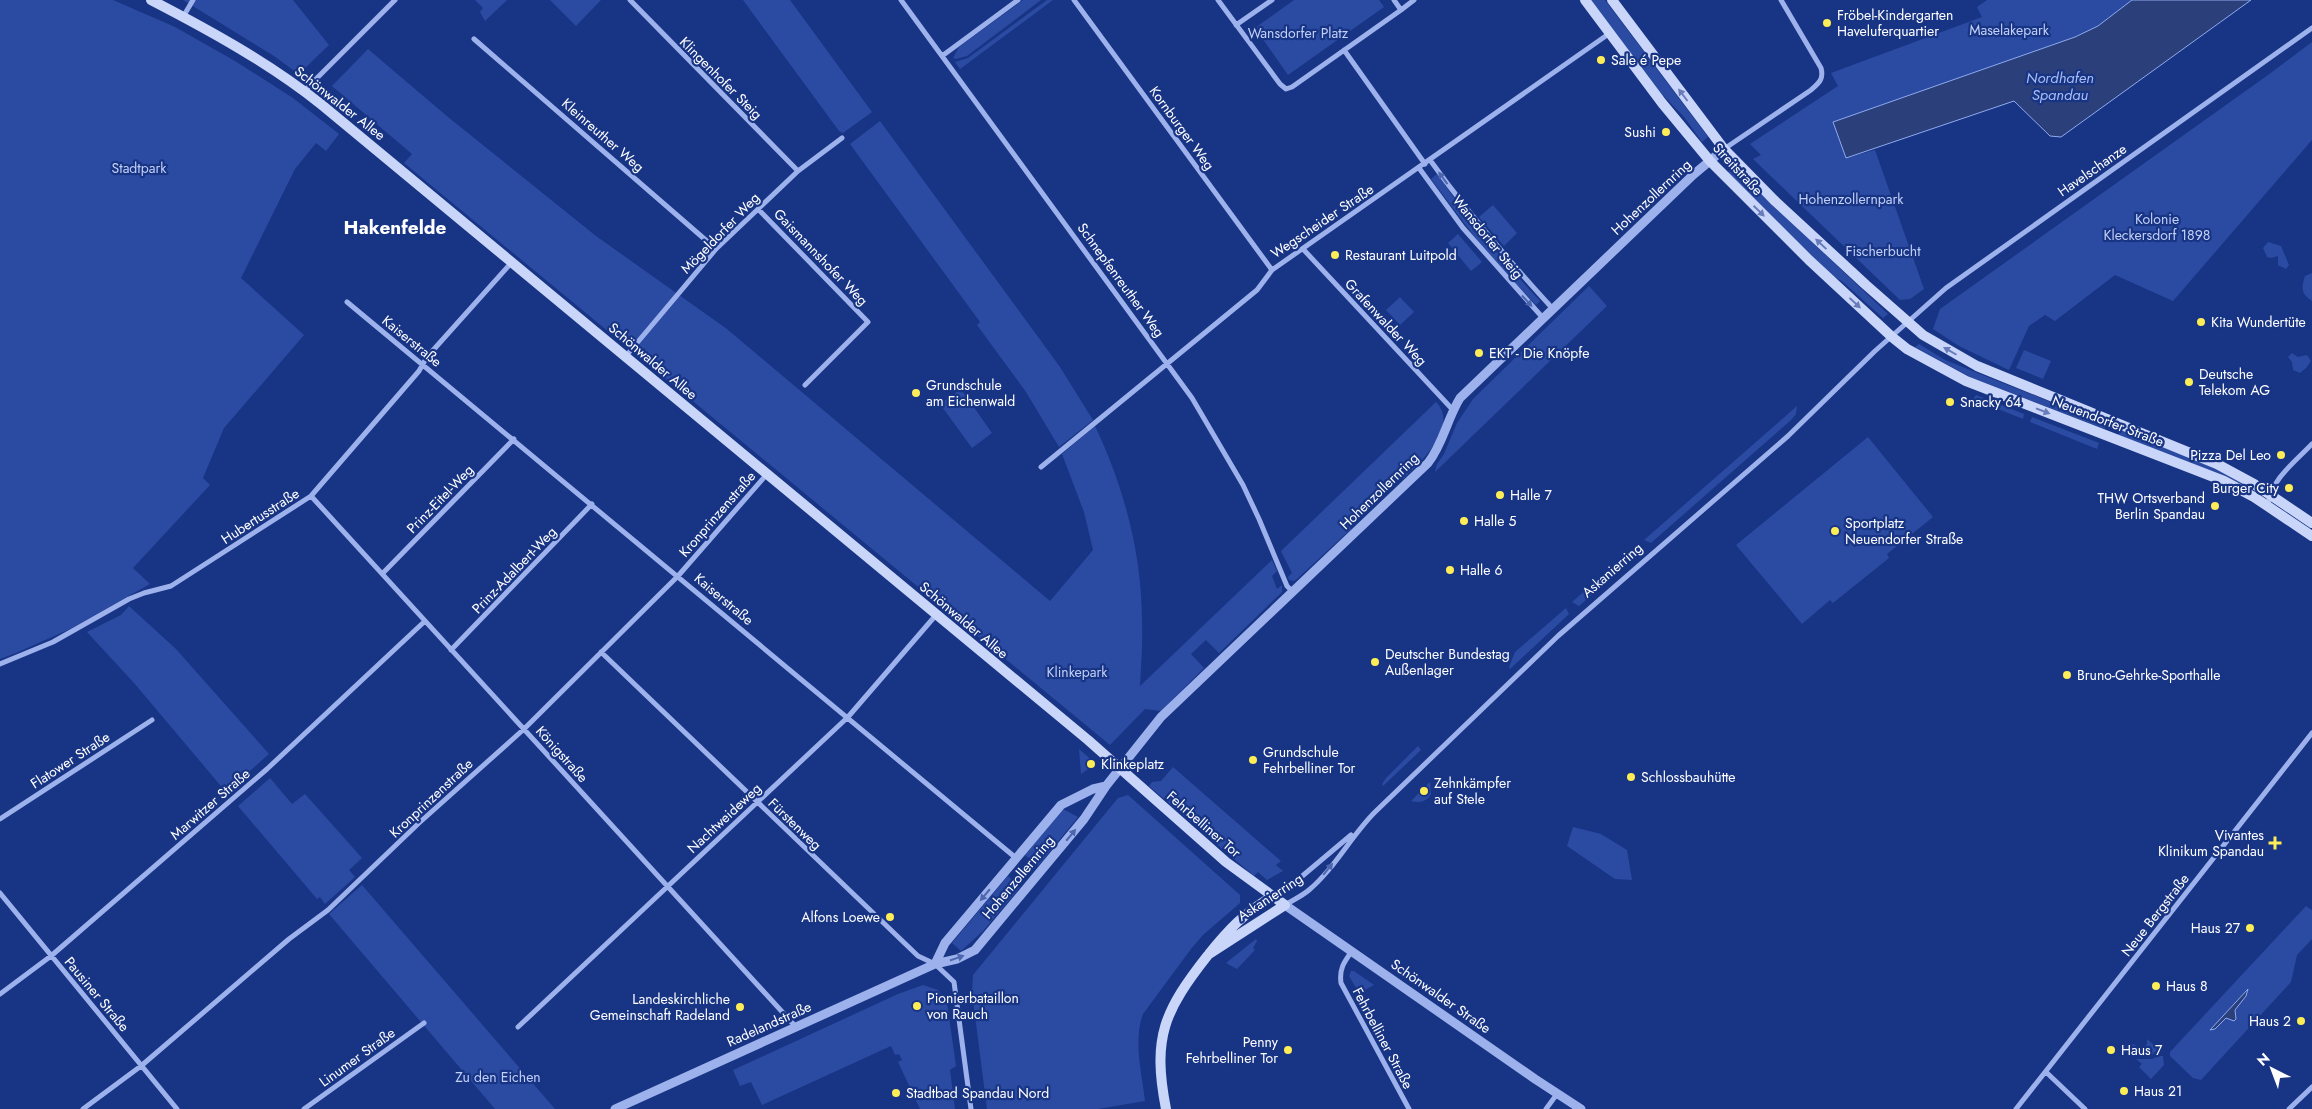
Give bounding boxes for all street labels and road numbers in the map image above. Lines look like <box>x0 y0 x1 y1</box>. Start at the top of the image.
street label: Klingenhofer Steig <box>675 32 767 124</box>
street label: Schönwalder Allee <box>290 61 390 145</box>
street label: Kornburger Weg <box>1145 82 1219 174</box>
street label: Kleinreuther Weg <box>557 94 649 176</box>
street label: Streitstraße <box>1708 138 1768 200</box>
street label: Havelschanze <box>2053 139 2131 201</box>
street label: Hohenzollernring <box>1607 155 1695 239</box>
street label: Wegscheider Straße <box>1267 179 1377 263</box>
street label: Mögeldorfer Weg <box>676 188 764 278</box>
street label: Wansdorfer Steig <box>1448 191 1528 283</box>
street label: Gaismannshofer Weg <box>769 204 873 310</box>
street label: Schnepfenreuther Weg <box>1073 219 1169 341</box>
street label: Grafenwalder Weg <box>1340 274 1432 370</box>
street label: Kaiserstraße <box>378 311 446 371</box>
street label: Schönwalder Allee <box>604 318 702 404</box>
street label: Neuendorfer Straße <box>2049 390 2167 452</box>
street label: Hohenzollernring <box>1335 448 1423 534</box>
street label: Prinz-Eitel-Weg <box>402 460 478 538</box>
street label: Kronprinzenstraße <box>674 467 760 561</box>
street label: Hubertusstraße <box>217 483 303 549</box>
street label: Prinz-Adalbert-Weg <box>467 522 561 618</box>
street label: Askanierring <box>1577 538 1647 602</box>
street label: Kaiserstraße <box>690 568 758 630</box>
street label: Schönwalder Allee <box>915 577 1013 663</box>
street label: Königstraße <box>531 721 593 787</box>
street label: Flatower Straße <box>26 727 114 793</box>
street label: Kronprinzenstraße <box>385 754 477 842</box>
street label: Marwitzer Straße <box>166 764 254 844</box>
street label: Nachtweideweg <box>683 778 765 858</box>
street label: Fehrbelliner Tor <box>1163 786 1246 862</box>
street label: Fürstenweg <box>764 793 826 855</box>
street label: Hohenzollernring <box>977 831 1059 923</box>
street label: Askanierring <box>1233 868 1307 926</box>
street label: Neue Bergstraße <box>2116 869 2194 961</box>
street label: Pausiner Straße <box>60 952 134 1036</box>
street label: Schönwalder Straße <box>1387 954 1495 1038</box>
street label: Fehrbelliner Straße <box>1348 984 1418 1092</box>
street label: Radelandstraße <box>723 996 815 1052</box>
street label: Linumer Straße <box>315 1023 399 1091</box>

